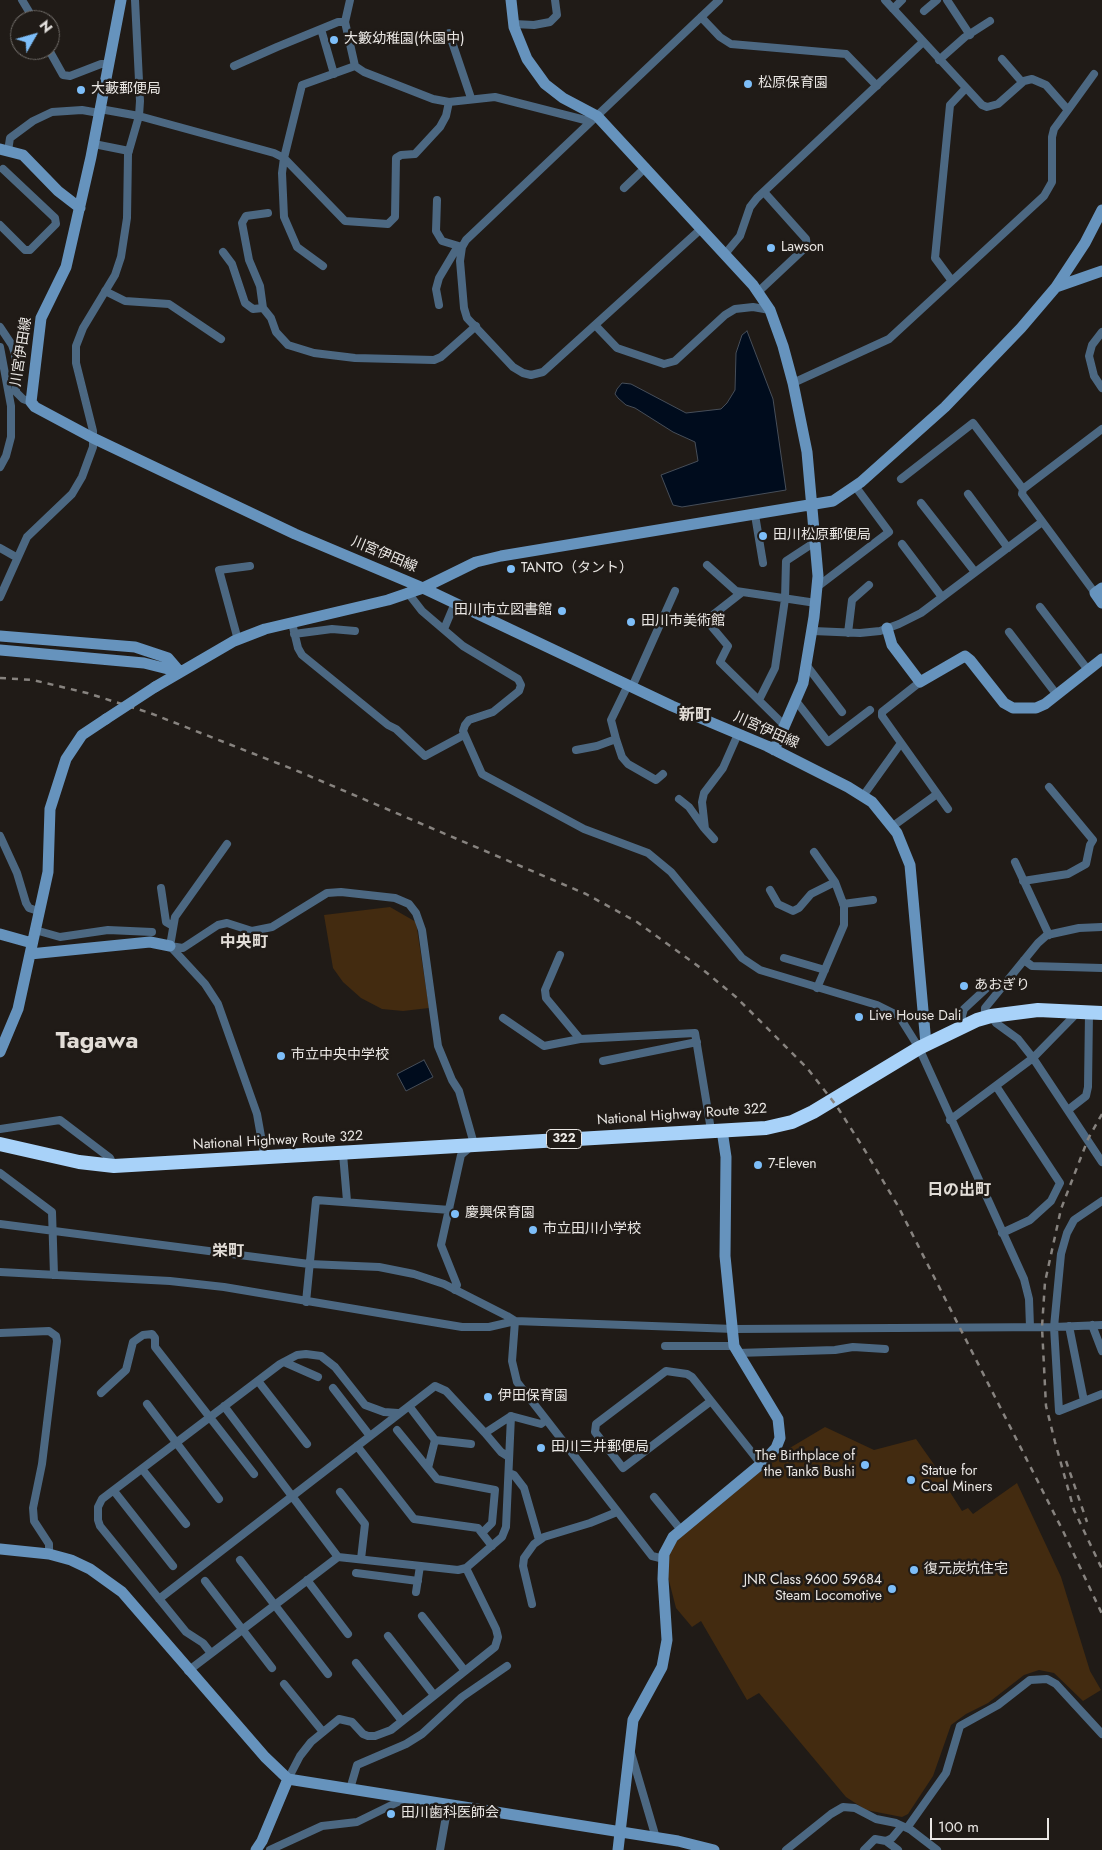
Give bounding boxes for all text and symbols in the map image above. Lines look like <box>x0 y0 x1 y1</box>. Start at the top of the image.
north arrow <box>10 10 60 60</box>
text: N <box>35 16 57 37</box>
place label: 大籔幼稚園(休園中) <box>344 32 465 48</box>
marker: 大籔幼稚園(休園中) <box>328 34 340 46</box>
place label: 松原保育園 <box>758 76 828 92</box>
marker: 松原保育園 <box>742 78 754 90</box>
place label: 大藪郵便局 <box>91 82 161 98</box>
marker: 大藪郵便局 <box>75 84 87 96</box>
place label: Lawson <box>781 240 824 256</box>
marker: Lawson <box>765 242 777 254</box>
street label: 川宮伊田線 <box>8 316 36 388</box>
place label: 田川松原郵便局 <box>773 528 871 544</box>
marker: 田川松原郵便局 <box>757 530 769 542</box>
street label: 川宮伊田線 <box>349 534 419 576</box>
place label: TANTO（タント） <box>521 561 633 577</box>
marker: TANTO（タント） <box>505 563 517 575</box>
place label: 田川市立図書館 <box>454 603 552 619</box>
marker: 田川市立図書館 <box>556 605 568 617</box>
place label: 田川市美術館 <box>641 614 725 630</box>
marker: 田川市美術館 <box>625 616 637 628</box>
district label: 新町 <box>679 706 711 726</box>
street label: 川宮伊田線 <box>731 709 801 753</box>
district label: 中央町 <box>220 933 268 953</box>
place label: あおぎり <box>974 978 1030 994</box>
marker: あおぎり <box>958 980 970 992</box>
place label: Live House Dali <box>869 1009 961 1025</box>
marker: Live House Dali <box>853 1011 865 1023</box>
district label: Tagawa <box>56 1028 138 1056</box>
place label: 市立中央中学校 <box>291 1048 389 1064</box>
marker: 市立中央中学校 <box>275 1050 287 1062</box>
street label: National Highway Route 322 <box>596 1101 768 1129</box>
street label: National Highway Route 322 <box>192 1128 364 1154</box>
road number: 322 <box>546 1130 582 1148</box>
place label: 7-Eleven <box>768 1157 817 1173</box>
marker: 7-Eleven <box>752 1159 764 1171</box>
district label: 日の出町 <box>927 1181 991 1201</box>
place label: 慶興保育園 <box>465 1206 535 1222</box>
marker: 慶興保育園 <box>449 1208 461 1220</box>
place label: 市立田川小学校 <box>543 1222 641 1238</box>
marker: 市立田川小学校 <box>527 1224 539 1236</box>
district label: 栄町 <box>212 1242 244 1262</box>
place label: 伊田保育園 <box>498 1389 568 1405</box>
marker: 伊田保育園 <box>482 1391 494 1403</box>
place label: 田川三井郵便局 <box>551 1440 649 1456</box>
marker: 田川三井郵便局 <box>535 1442 547 1454</box>
place label: The Birthplace of the Tankō Bushi <box>755 1449 855 1481</box>
marker: The Birthplace of the Tankō Bushi <box>859 1459 871 1471</box>
place label: Statue for Coal Miners <box>921 1464 992 1496</box>
marker: Statue for Coal Miners <box>905 1474 917 1486</box>
place label: 復元炭坑住宅 <box>924 1562 1008 1578</box>
marker: 復元炭坑住宅 <box>908 1564 920 1576</box>
place label: JNR Class 9600 59684 Steam Locomotive <box>744 1573 882 1605</box>
marker: JNR Class 9600 59684 Steam Locomotive <box>886 1583 898 1595</box>
place label: 田川歯科医師会 <box>401 1806 499 1822</box>
marker: 田川歯科医師会 <box>385 1808 397 1820</box>
scale bar <box>932 1808 1051 1840</box>
text: 100 m <box>938 1816 979 1838</box>

